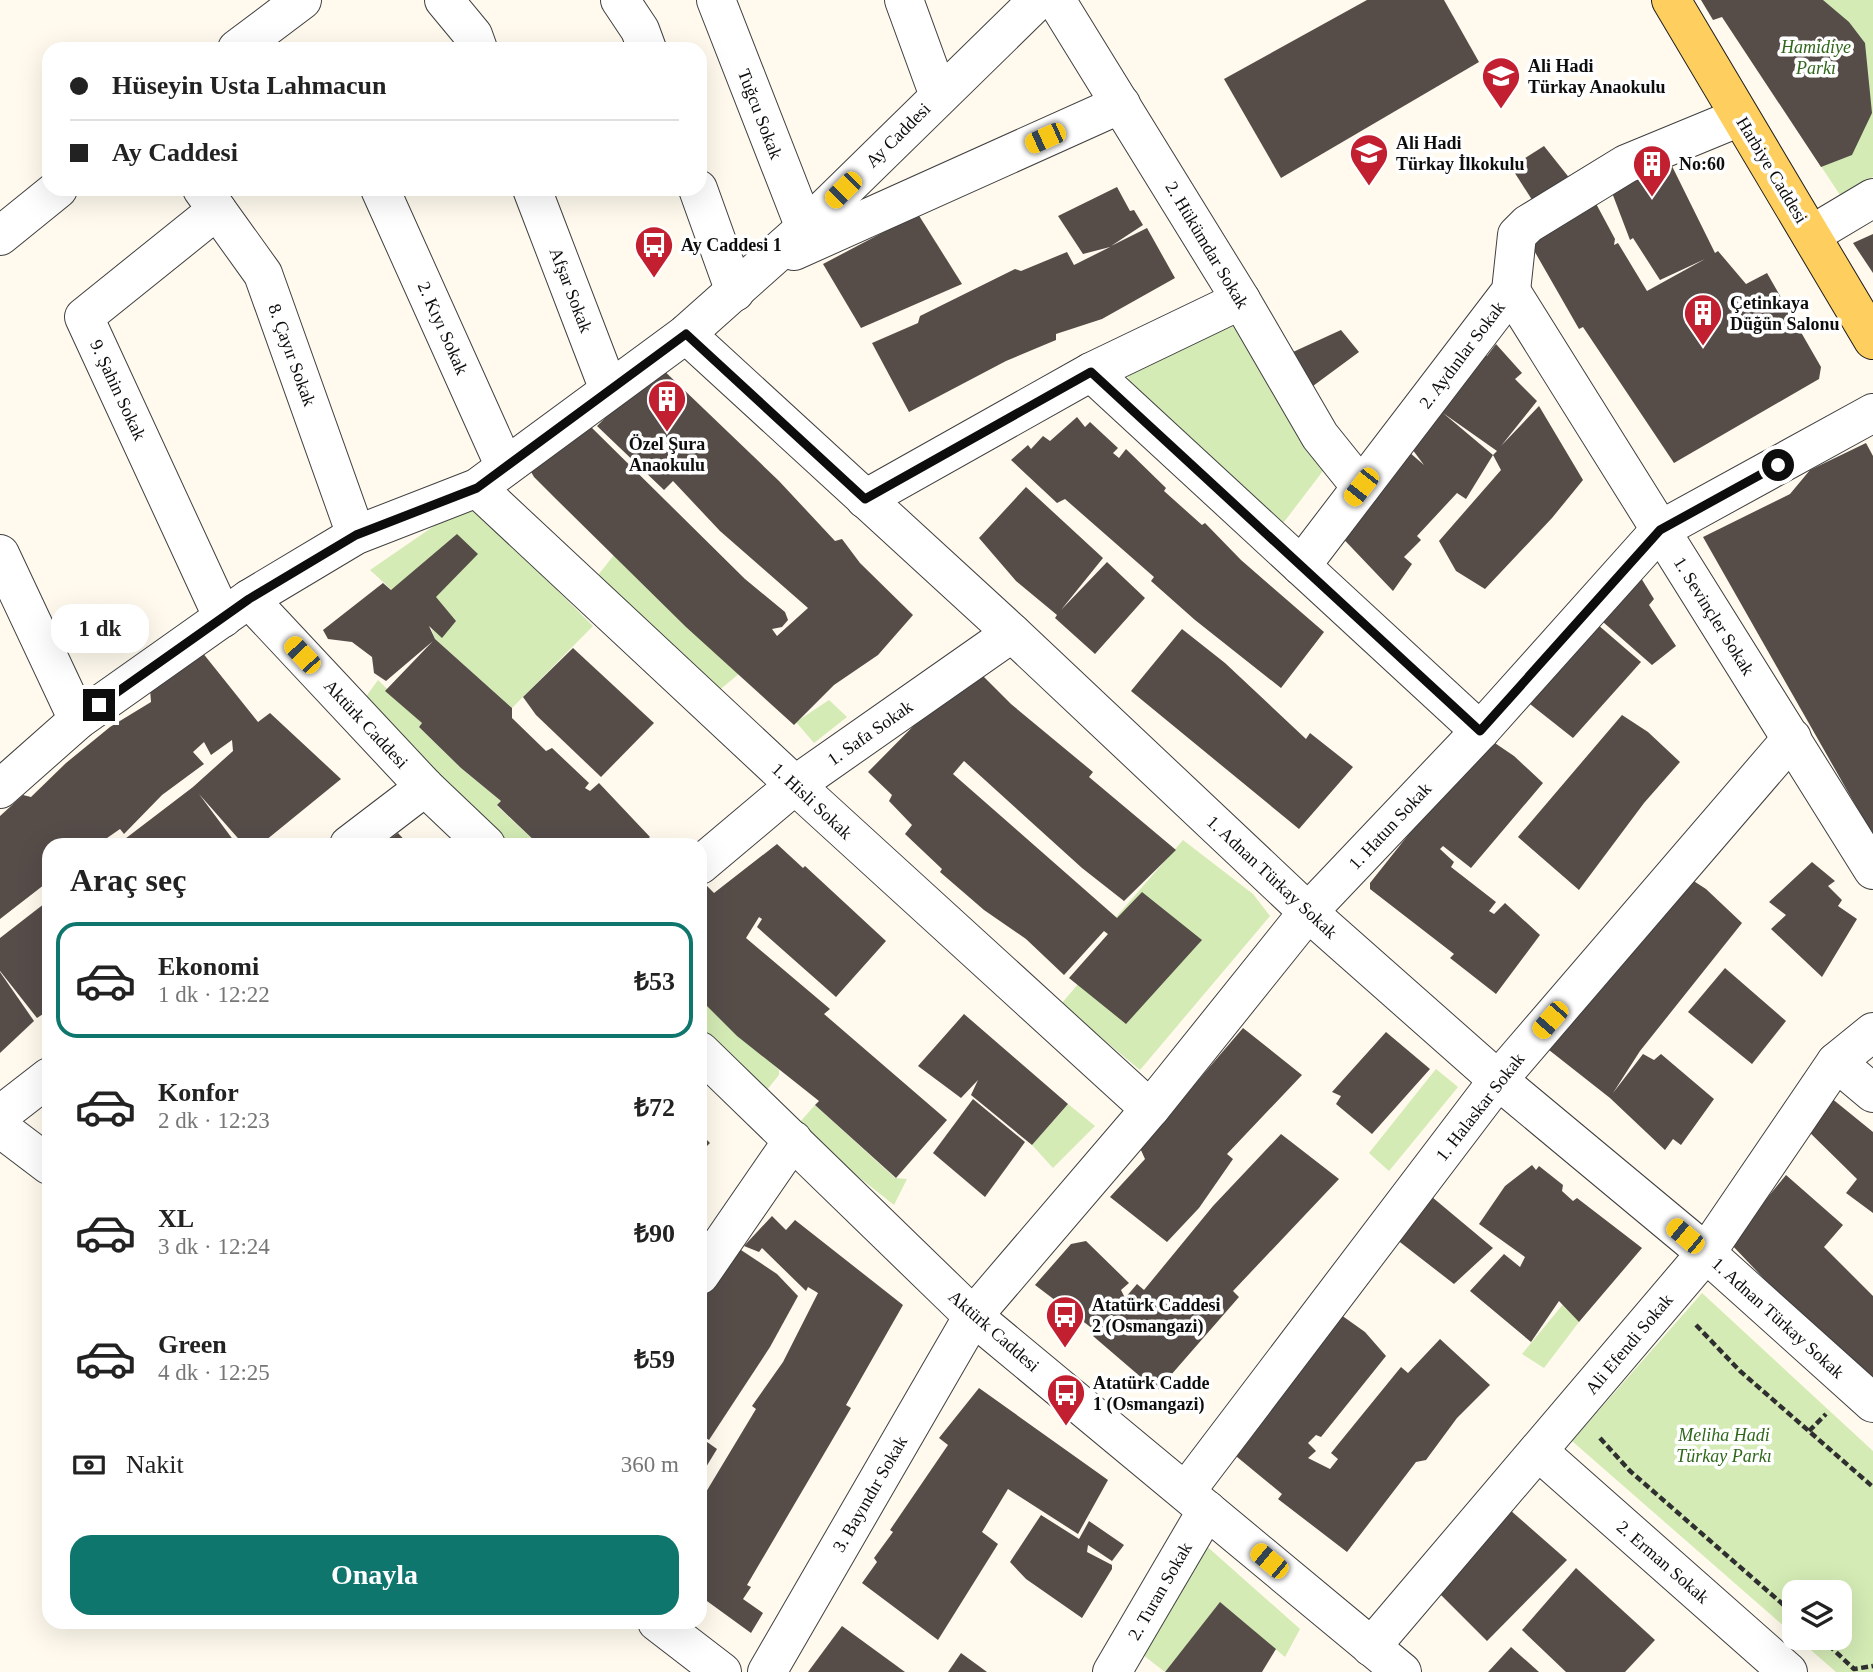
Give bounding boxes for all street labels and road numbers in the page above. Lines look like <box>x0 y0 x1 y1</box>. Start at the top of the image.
street label: Tuğcu Sokak <box>734 66 786 162</box>
street label: Ay Caddesi <box>862 99 934 171</box>
street label: Harbiye Caddesi <box>1732 113 1812 227</box>
street label: 2. Hükümdar Sokak <box>1161 178 1253 312</box>
street label: Afşar Sokak <box>546 245 596 335</box>
street label: 2. Kıyı Sokak <box>414 278 472 378</box>
street label: 2. Aydınlar Sokak <box>1415 298 1509 412</box>
street label: 8. Çayır Sokak <box>264 301 320 409</box>
street label: 9. Şahin Sokak <box>86 337 150 443</box>
street label: 1. Sevinçler Sokak <box>1670 553 1758 679</box>
street label: Aktürk Caddesi <box>320 676 412 772</box>
street label: 1. Safa Sokak <box>824 696 916 770</box>
street label: 1. Hisli Sokak <box>768 759 856 843</box>
street label: 1. Hatun Sokak <box>1345 778 1435 874</box>
street label: 1. Adnan Türkay Sokak <box>1203 811 1341 943</box>
street label: 1. Halaskar Sokak <box>1432 1049 1528 1165</box>
street label: 1. Adnan Türkay Sokak <box>1708 1253 1848 1383</box>
street label: Aktürk Caddesi <box>945 1286 1043 1376</box>
street label: Ali Efendi Sokak <box>1581 1290 1677 1398</box>
street label: 3. Bayındır Sokak <box>829 1432 911 1556</box>
street label: 2. Erman Sokak <box>1613 1517 1713 1607</box>
street label: 2. Turan Sokak <box>1124 1539 1196 1643</box>

